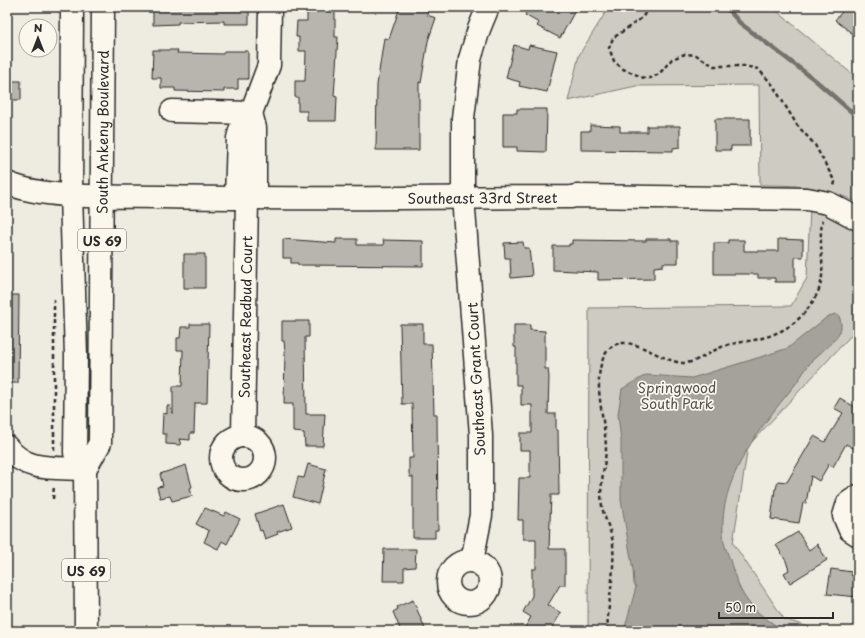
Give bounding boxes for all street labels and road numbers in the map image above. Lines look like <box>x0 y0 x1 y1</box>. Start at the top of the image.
street label: South Ankeny Boulevard <box>91 50 113 214</box>
street label: Southeast 33rd Street <box>407 187 558 208</box>
road number: US 69 <box>78 229 126 251</box>
street label: Southeast Redbud Court <box>233 235 257 398</box>
street label: Southeast Grant Court <box>461 301 491 456</box>
road number: US 69 <box>62 559 110 581</box>

